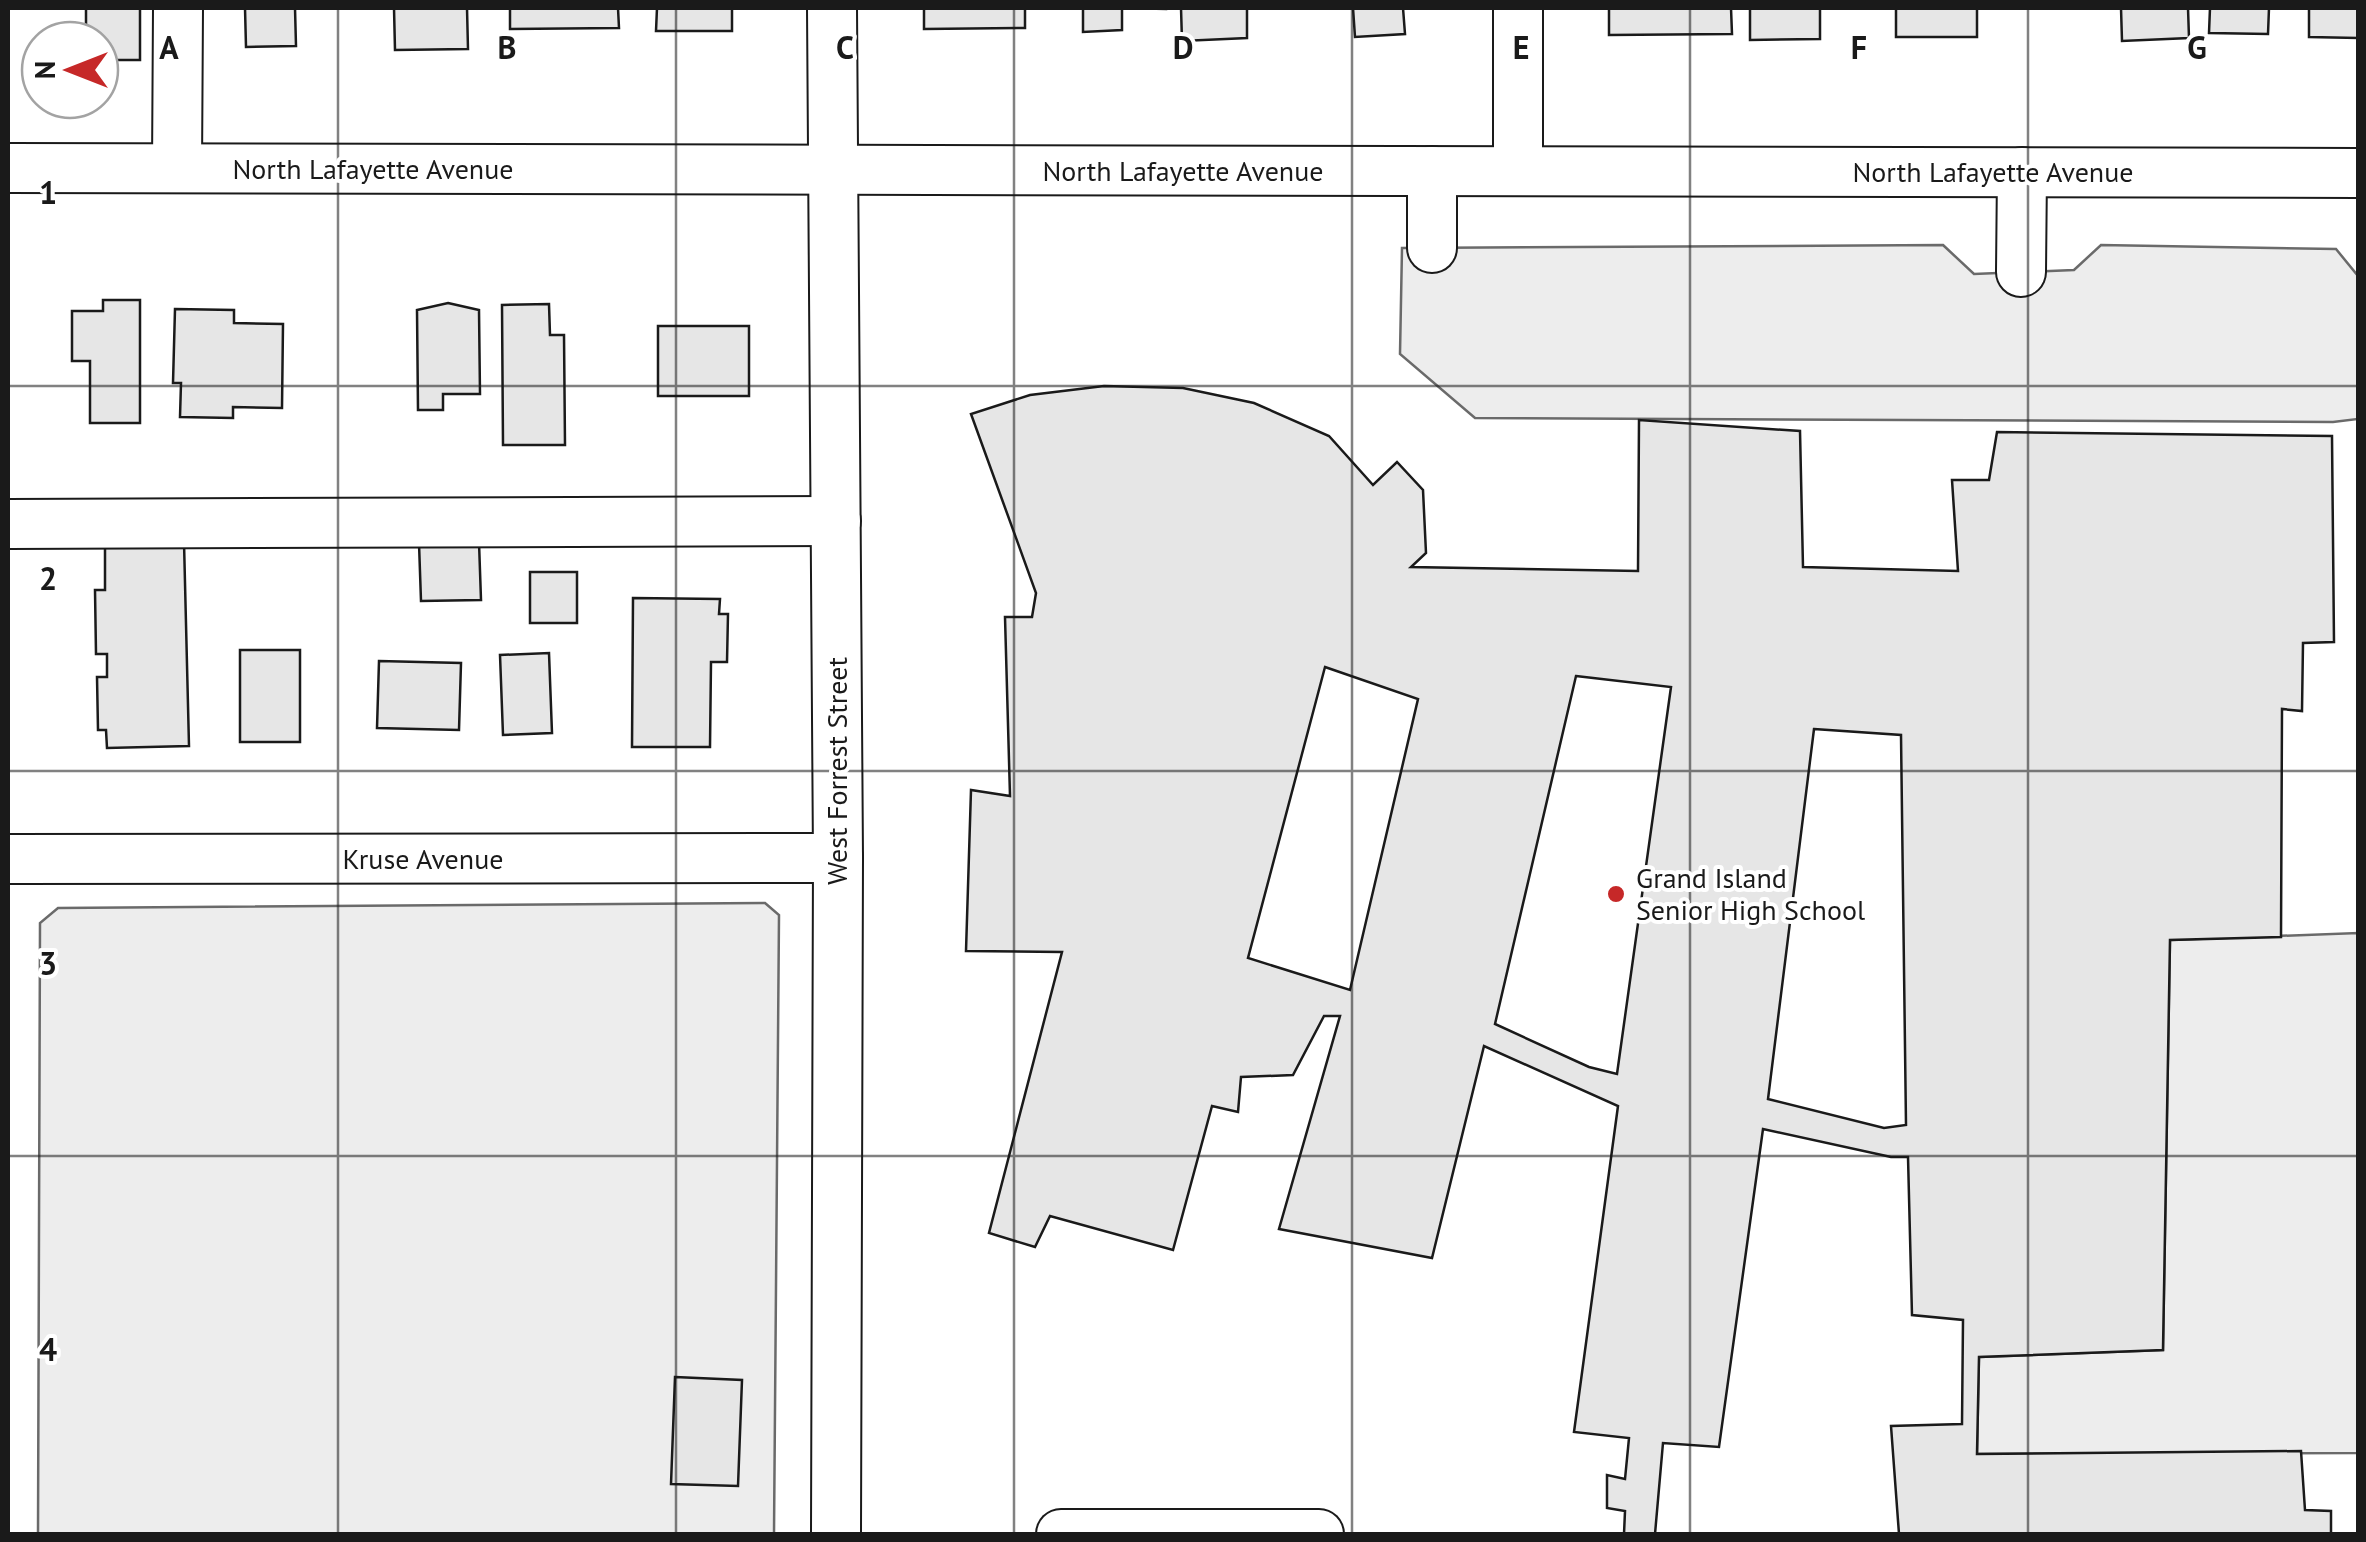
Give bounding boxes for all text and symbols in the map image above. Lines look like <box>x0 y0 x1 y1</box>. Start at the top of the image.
north arrow <box>20 20 120 120</box>
text: A <box>159 26 179 68</box>
text: B <box>498 26 516 68</box>
text: C <box>836 26 854 68</box>
text: D <box>1173 26 1193 68</box>
text: E <box>1513 26 1529 68</box>
text: F <box>1851 26 1867 68</box>
text: G <box>2187 26 2207 68</box>
text: N <box>26 61 63 79</box>
street label: North Lafayette Avenue <box>232 150 514 187</box>
street label: North Lafayette Avenue <box>1042 152 1324 189</box>
street label: North Lafayette Avenue <box>1852 153 2134 190</box>
text: 1 <box>39 171 57 213</box>
text: 2 <box>39 557 57 599</box>
street label: West Forrest Street <box>818 656 855 885</box>
street label: Kruse Avenue <box>343 840 503 877</box>
place label: Grand Island Senior High School <box>1636 859 1865 928</box>
marker: Grand Island Senior High School <box>1605 883 1627 905</box>
text: 3 <box>39 942 57 984</box>
text: 4 <box>39 1328 57 1370</box>

